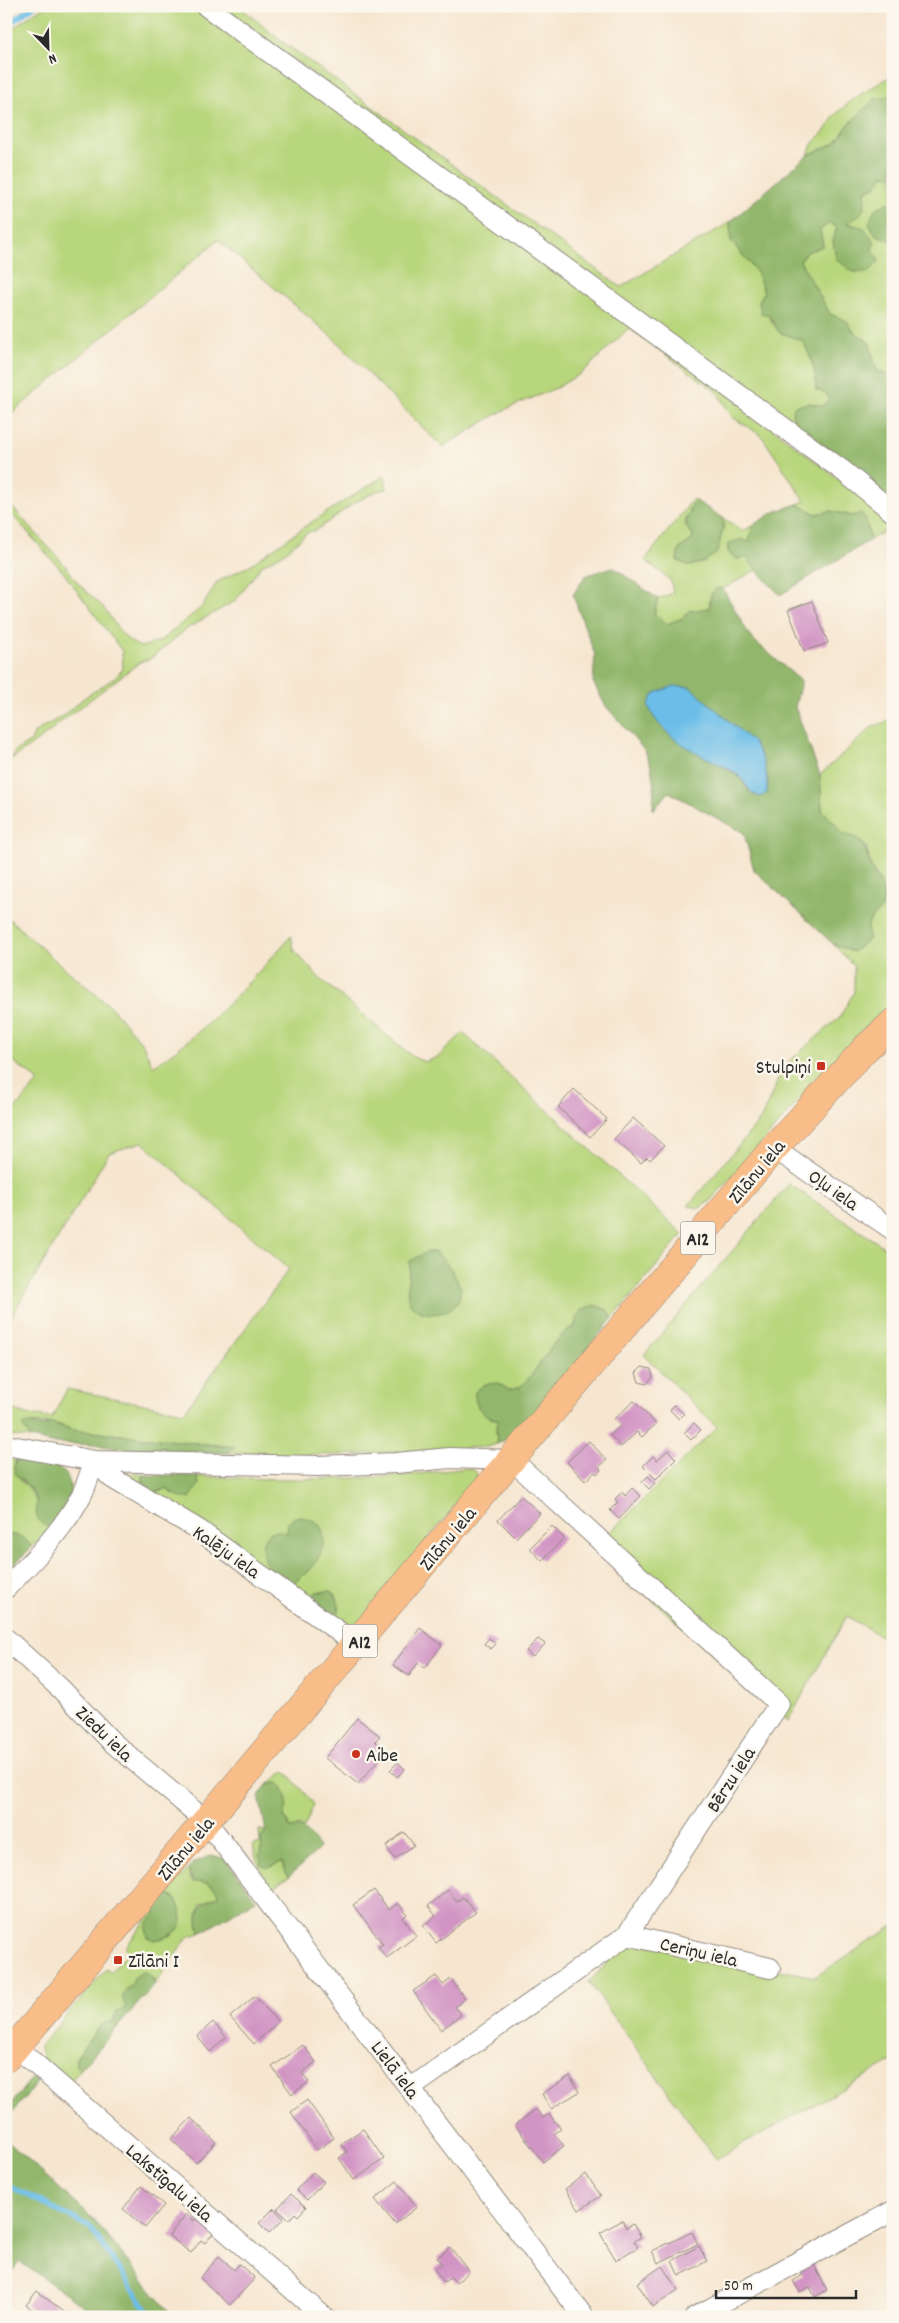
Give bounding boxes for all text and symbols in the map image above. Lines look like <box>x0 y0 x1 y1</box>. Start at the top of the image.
north arrow <box>22 22 72 72</box>
text: N <box>45 48 59 69</box>
place label: Stulpiņi <box>756 1055 811 1083</box>
marker: Stulpiņi <box>815 1060 827 1072</box>
street label: Zīlānu iela <box>723 1134 794 1211</box>
street label: Oļu iela <box>801 1164 864 1219</box>
road number: A12 <box>680 1222 716 1254</box>
street label: Zīlānu iela <box>414 1501 485 1578</box>
street label: Kalēju iela <box>186 1520 265 1587</box>
road number: A12 <box>342 1624 378 1658</box>
street label: Ziedu iela <box>68 1701 138 1770</box>
street label: Bērzu iela <box>701 1742 764 1819</box>
place label: Aibe <box>366 1743 398 1771</box>
marker: Aibe <box>350 1748 362 1760</box>
street label: Zīlānu iela <box>152 1811 223 1888</box>
street label: Ceriņu iela <box>657 1931 740 1977</box>
place label: Zīlāni I <box>128 1949 179 1977</box>
marker: Zīlāni I <box>112 1954 124 1966</box>
street label: Lielā iela <box>362 2036 425 2106</box>
street label: Lakstīgalu iela <box>118 2138 218 2231</box>
scale bar <box>716 2268 856 2300</box>
text: 50 m <box>724 2276 753 2298</box>

